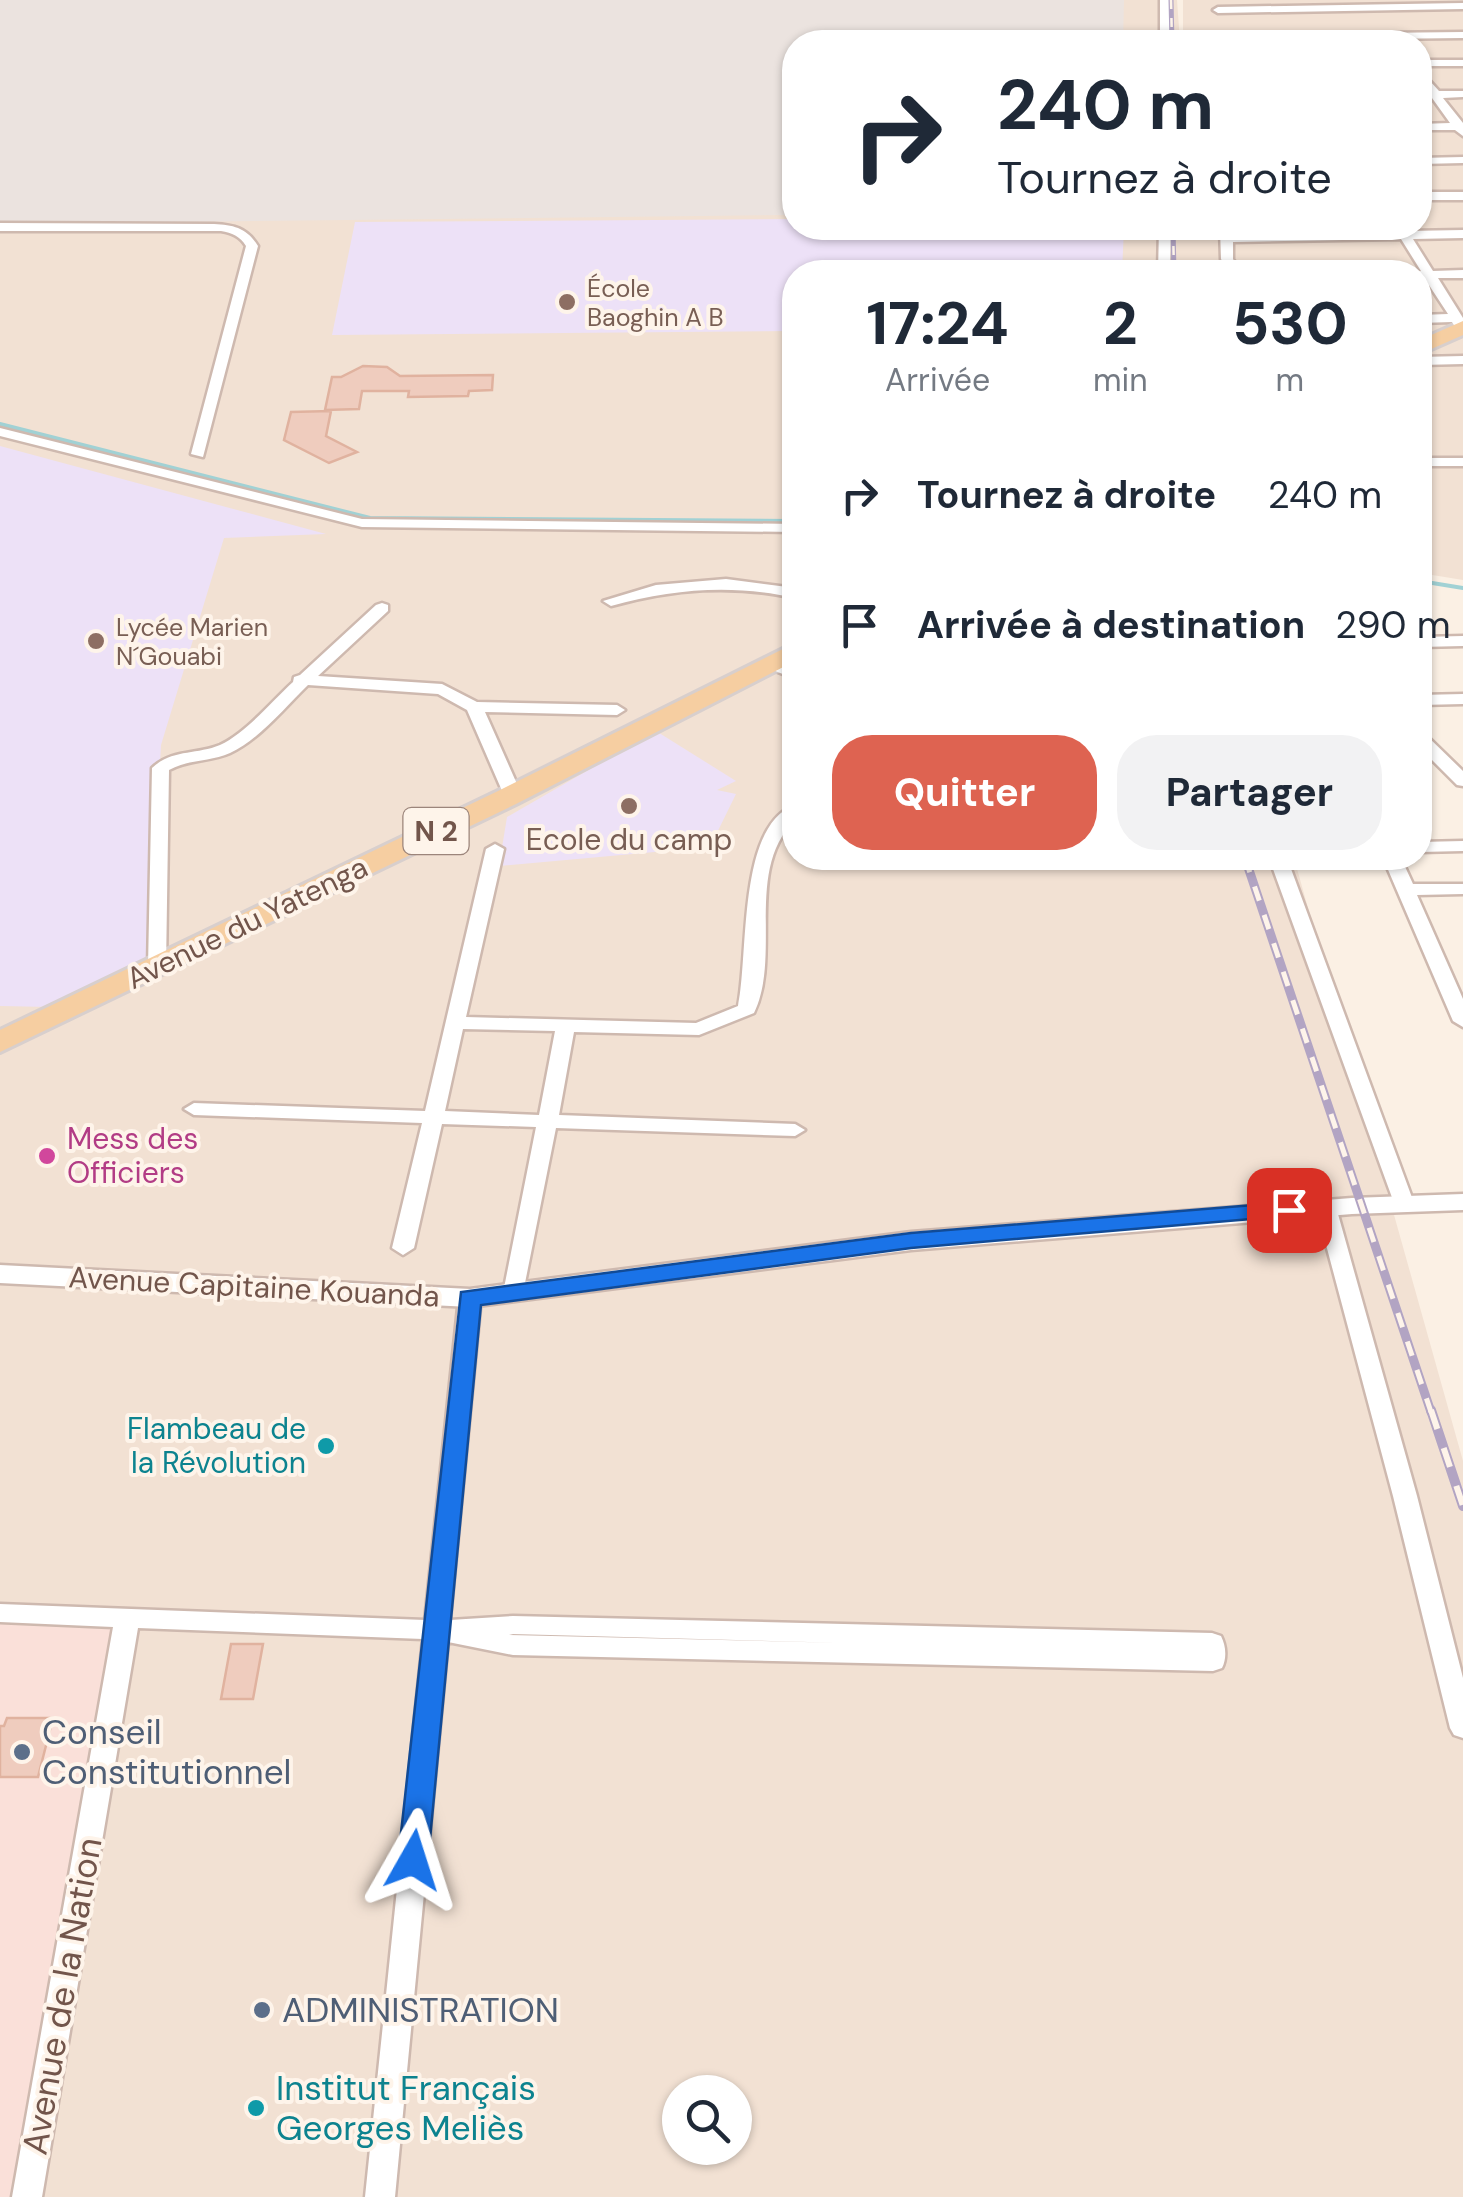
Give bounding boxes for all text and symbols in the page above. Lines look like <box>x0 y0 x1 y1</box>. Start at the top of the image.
text: 240 m <box>997 60 1214 151</box>
icon: right <box>832 70 962 200</box>
text: Tournez à droite <box>997 148 1332 207</box>
place label: École Baoghin A B <box>587 272 724 334</box>
text: 17:24 <box>866 284 1009 363</box>
text: 2 <box>1103 284 1138 363</box>
text: 530 <box>1232 284 1348 363</box>
marker: École Baoghin A B <box>556 291 578 313</box>
text: Arrivée <box>885 359 990 401</box>
text: min <box>1093 359 1148 401</box>
text: m <box>1276 359 1304 401</box>
icon: right <box>832 468 887 523</box>
text: Tournez à droite <box>917 470 1216 520</box>
text: 240 m <box>1268 470 1382 520</box>
icon: arrive <box>832 598 887 653</box>
text: Arrivée à destination <box>917 600 1305 650</box>
text: 290 m <box>1335 600 1451 650</box>
place label: Lycée Marien N´Gouabi <box>116 611 268 673</box>
marker: Lycée Marien N´Gouabi <box>85 630 107 652</box>
button: Quitter <box>832 735 1097 850</box>
button: Partager <box>1117 735 1382 850</box>
marker: Ecole du camp <box>618 795 640 817</box>
road number: N 2 <box>404 808 468 854</box>
place label: Ecole du camp <box>526 820 732 859</box>
street label: Avenue du Yatenga <box>120 847 374 998</box>
place label: Mess des Officiers <box>67 1119 198 1192</box>
marker: Mess des Officiers <box>36 1145 58 1167</box>
pin <box>1247 1168 1332 1253</box>
icon: arrive <box>1262 1183 1317 1238</box>
street label: Avenue Capitaine Kouanda <box>68 1257 441 1316</box>
place label: Flambeau de la Révolution <box>127 1409 306 1482</box>
marker: Flambeau de la Révolution <box>315 1435 337 1457</box>
place label: Conseil Constitutionnel <box>42 1709 291 1795</box>
marker: Conseil Constitutionnel <box>11 1741 33 1763</box>
position arrow <box>361 1808 465 1912</box>
street label: Avenue de la Nation <box>11 1834 113 2158</box>
place label: ADMINISTRATION <box>282 1987 559 2033</box>
marker: ADMINISTRATION <box>251 1999 273 2021</box>
place label: Institut Français Georges Meliès <box>276 2065 536 2151</box>
map controls <box>662 2075 752 2165</box>
button: search <box>662 2075 752 2165</box>
marker: Institut Français Georges Meliès <box>245 2097 267 2119</box>

